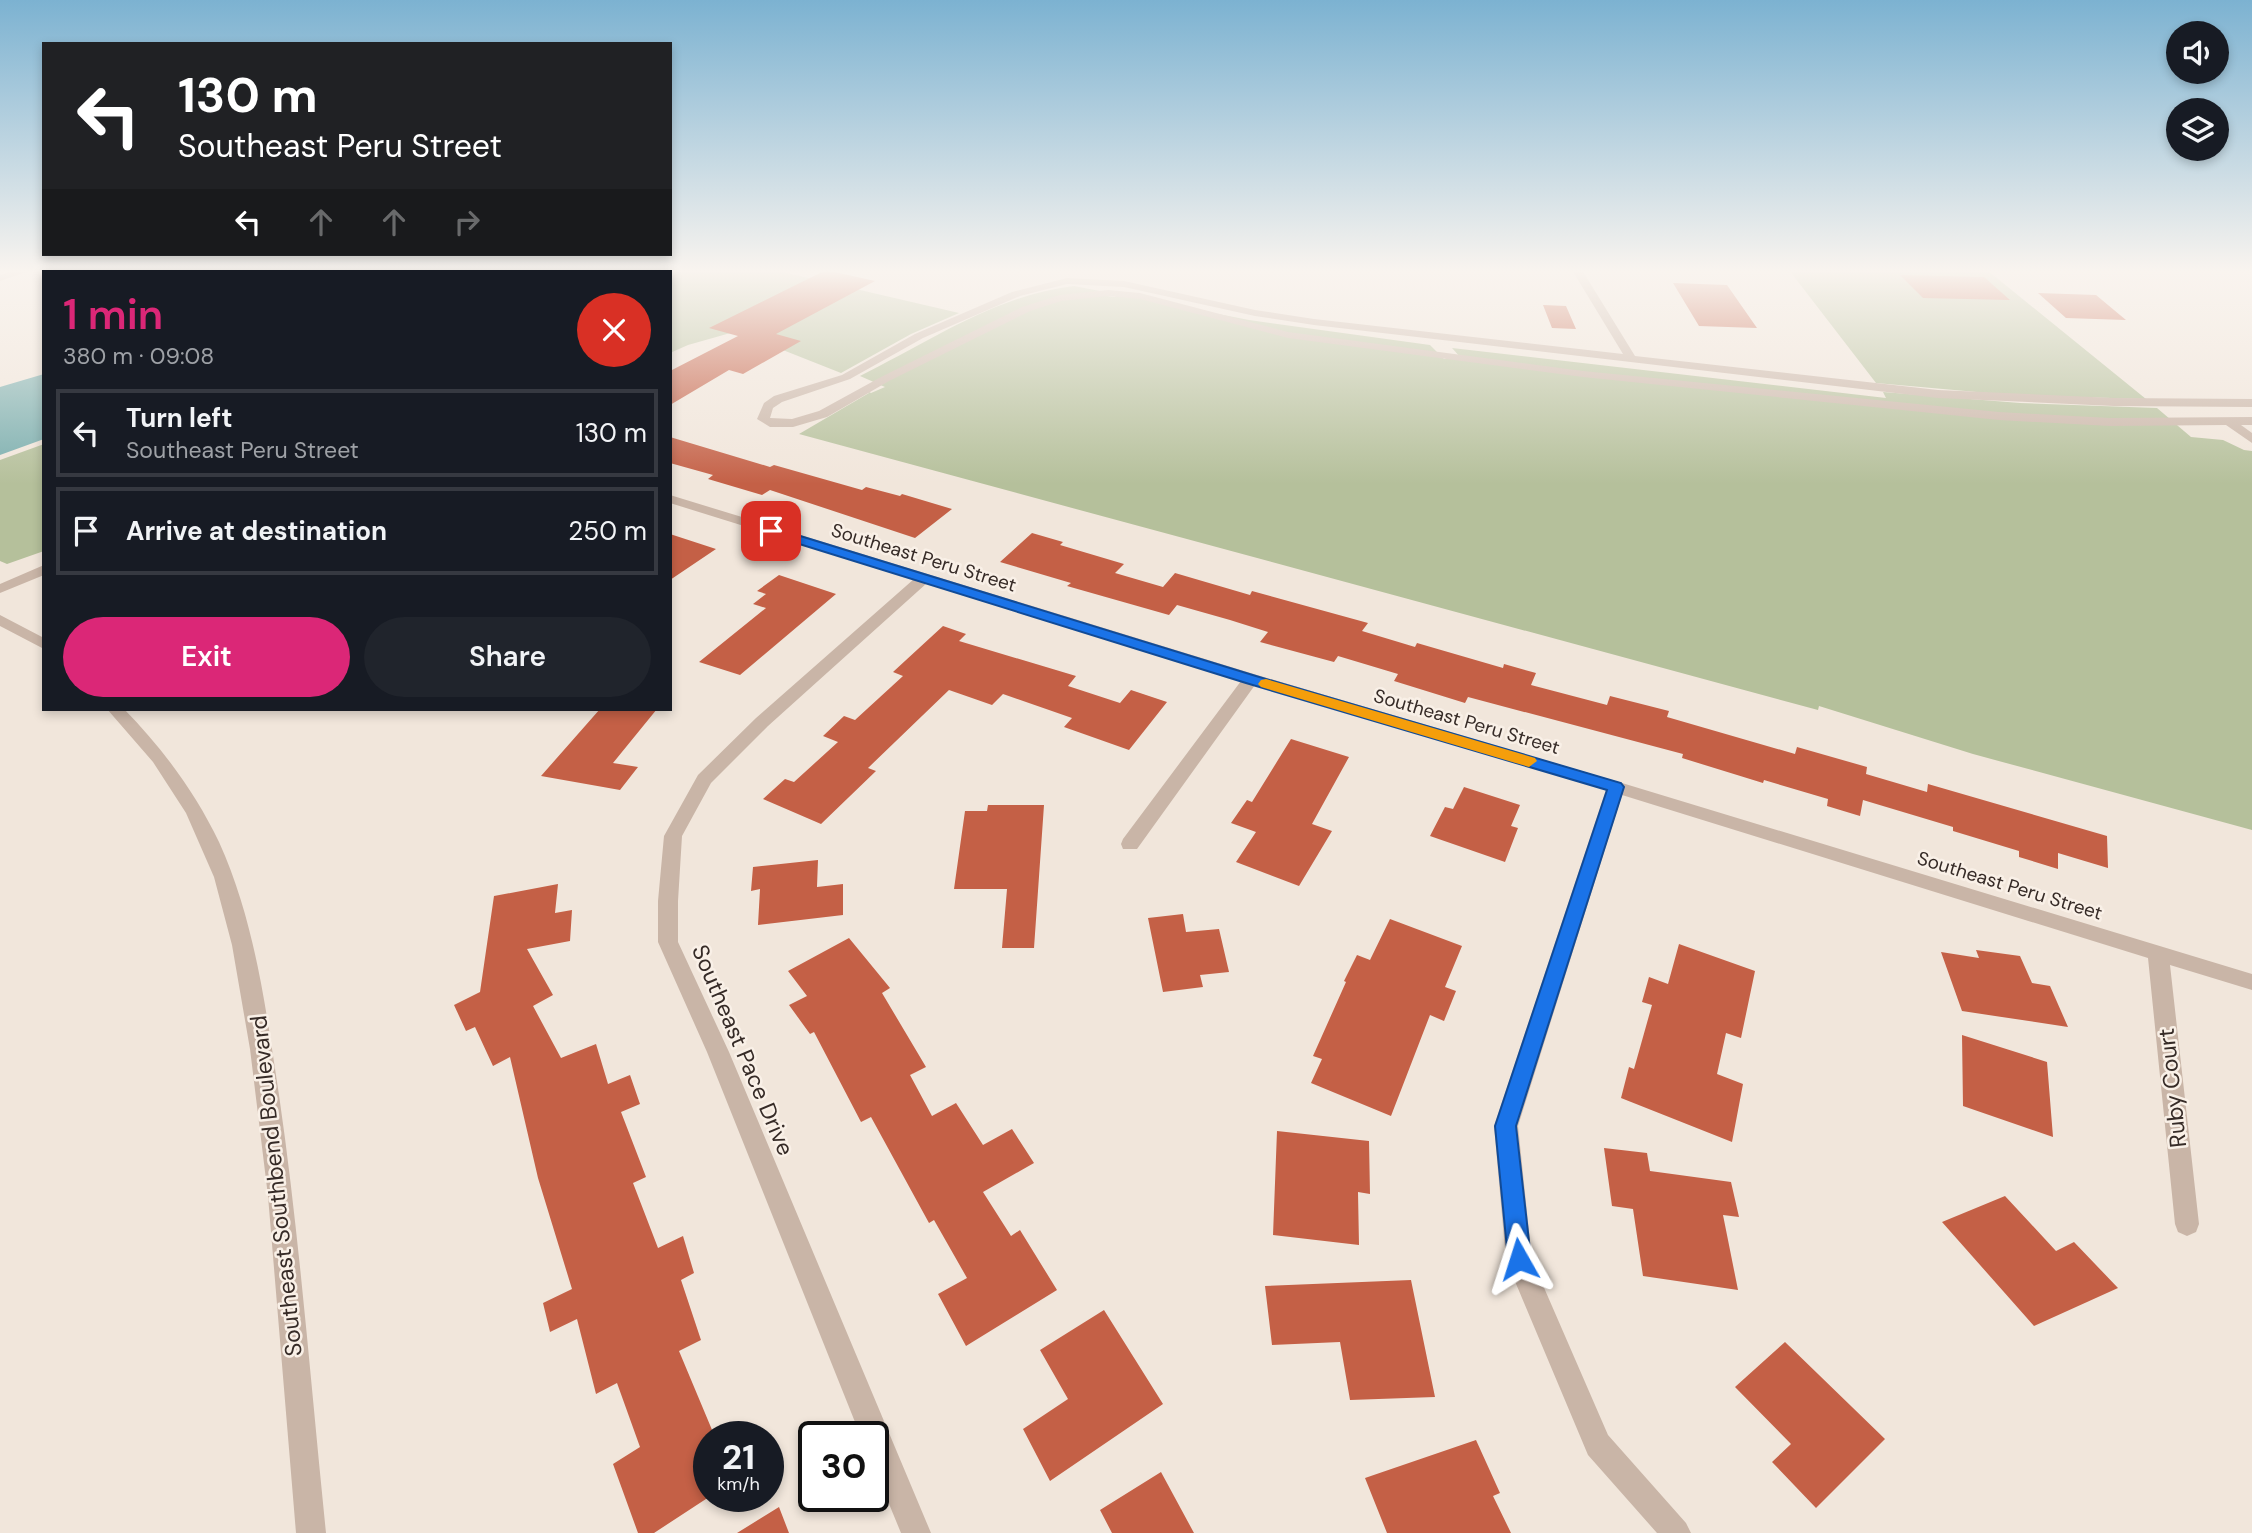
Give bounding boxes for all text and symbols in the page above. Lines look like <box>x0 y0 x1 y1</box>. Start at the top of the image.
map controls <box>2166 21 2229 161</box>
button: sound <box>2166 21 2229 84</box>
text: 130 m <box>178 63 318 127</box>
icon: left <box>63 70 154 161</box>
button: layers <box>2166 98 2229 161</box>
text: Southeast Peru Street <box>178 125 502 167</box>
icon: left <box>229 203 267 241</box>
icon: ahead <box>302 203 340 241</box>
icon: ahead <box>375 203 413 241</box>
icon: right <box>448 203 486 241</box>
text: 1 min <box>63 287 163 342</box>
button: close <box>577 293 651 367</box>
text: 380 m · 09:08 <box>63 341 214 371</box>
text: Turn left <box>126 401 233 435</box>
icon: left <box>67 414 105 452</box>
text: 130 m <box>576 416 647 450</box>
text: Southeast Peru Street <box>126 435 359 465</box>
pin <box>741 501 801 561</box>
icon: arrive <box>67 512 105 550</box>
icon: arrive <box>752 512 790 550</box>
text: Arrive at destination <box>126 514 387 548</box>
text: 250 m <box>568 514 647 548</box>
street label: Southeast Peru Street <box>828 517 1020 598</box>
button: Exit <box>63 617 350 697</box>
button: Share <box>364 617 651 697</box>
street label: Southeast Peru Street <box>1371 683 1563 760</box>
street label: Southeast Peru Street <box>1914 845 2106 926</box>
street label: Southeast Pace Drive <box>685 940 801 1160</box>
street label: Southeast Southbend Boulevard <box>243 1014 309 1358</box>
street label: Ruby Court <box>2151 1027 2193 1149</box>
position arrow <box>1482 1222 1556 1296</box>
speed limit sign: 30 <box>798 1421 889 1512</box>
text: 21 <box>722 1434 755 1480</box>
text: km/h <box>717 1472 760 1496</box>

